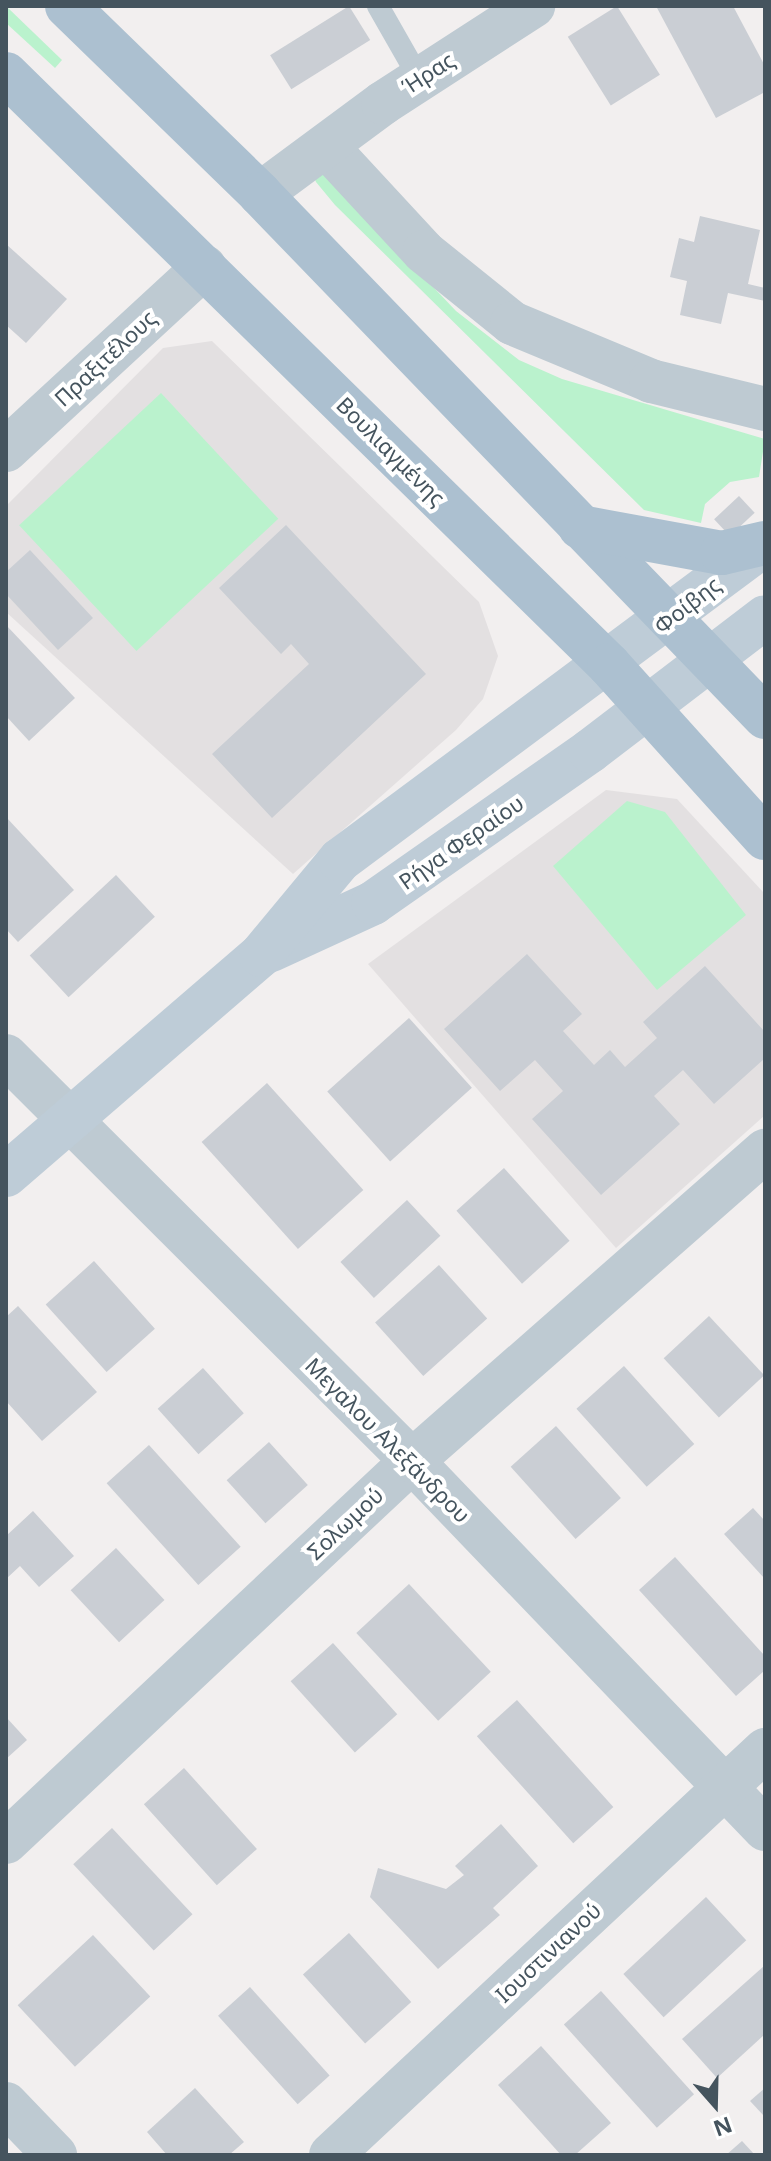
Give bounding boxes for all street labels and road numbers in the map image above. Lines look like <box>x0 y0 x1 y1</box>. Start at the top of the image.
street label: Ήρας <box>397 46 459 100</box>
street label: Πραξιτέλους <box>49 304 161 412</box>
street label: Βουλιαγμένης <box>331 391 451 511</box>
street label: Φοίβης <box>649 571 725 639</box>
street label: Ρήγα Φεραίου <box>394 789 528 895</box>
street label: Μεγαλου Αλεξάνδρου <box>300 1352 476 1528</box>
street label: Σολωμού <box>302 1481 388 1565</box>
street label: Ιουστινιανού <box>490 1896 606 2008</box>

